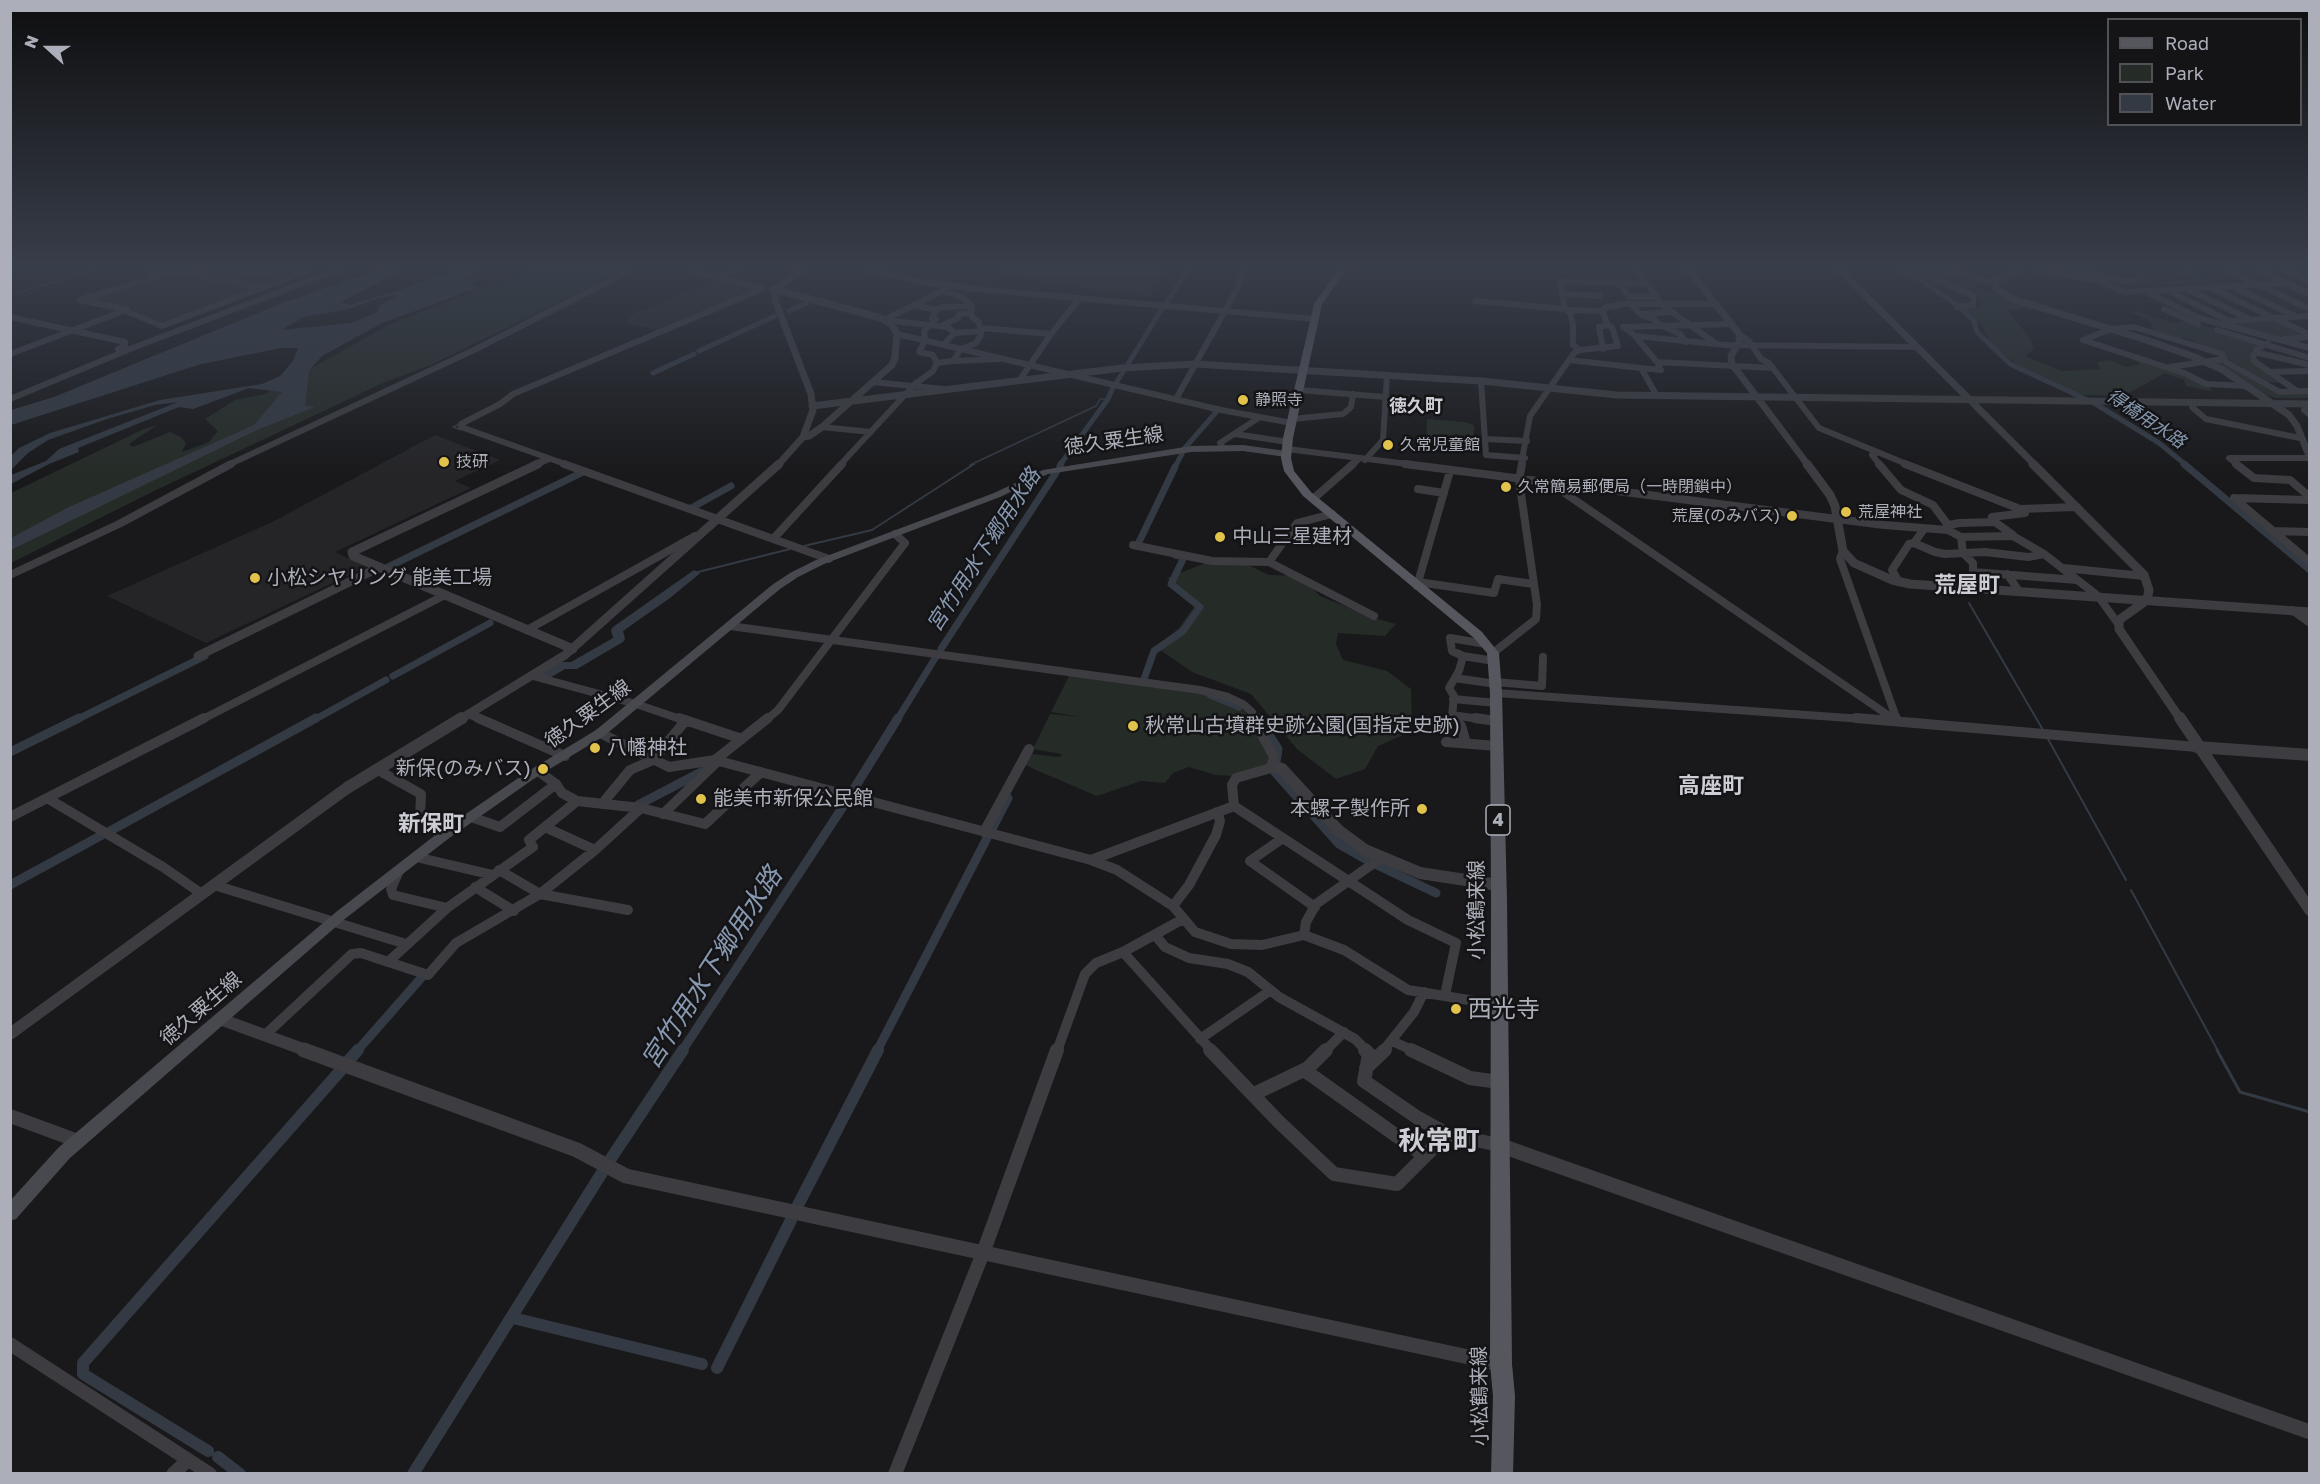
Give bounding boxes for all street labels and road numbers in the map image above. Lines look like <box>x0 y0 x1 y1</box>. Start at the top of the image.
street label: 徳久粟生線 <box>1063 422 1165 460</box>
street label: 徳久粟生線 <box>540 675 636 753</box>
road number: 4 <box>1486 805 1510 835</box>
street label: 小松鶴来線 <box>1465 860 1489 960</box>
street label: 徳久粟生線 <box>155 967 247 1051</box>
street label: 小松鶴来線 <box>1467 1346 1493 1446</box>

